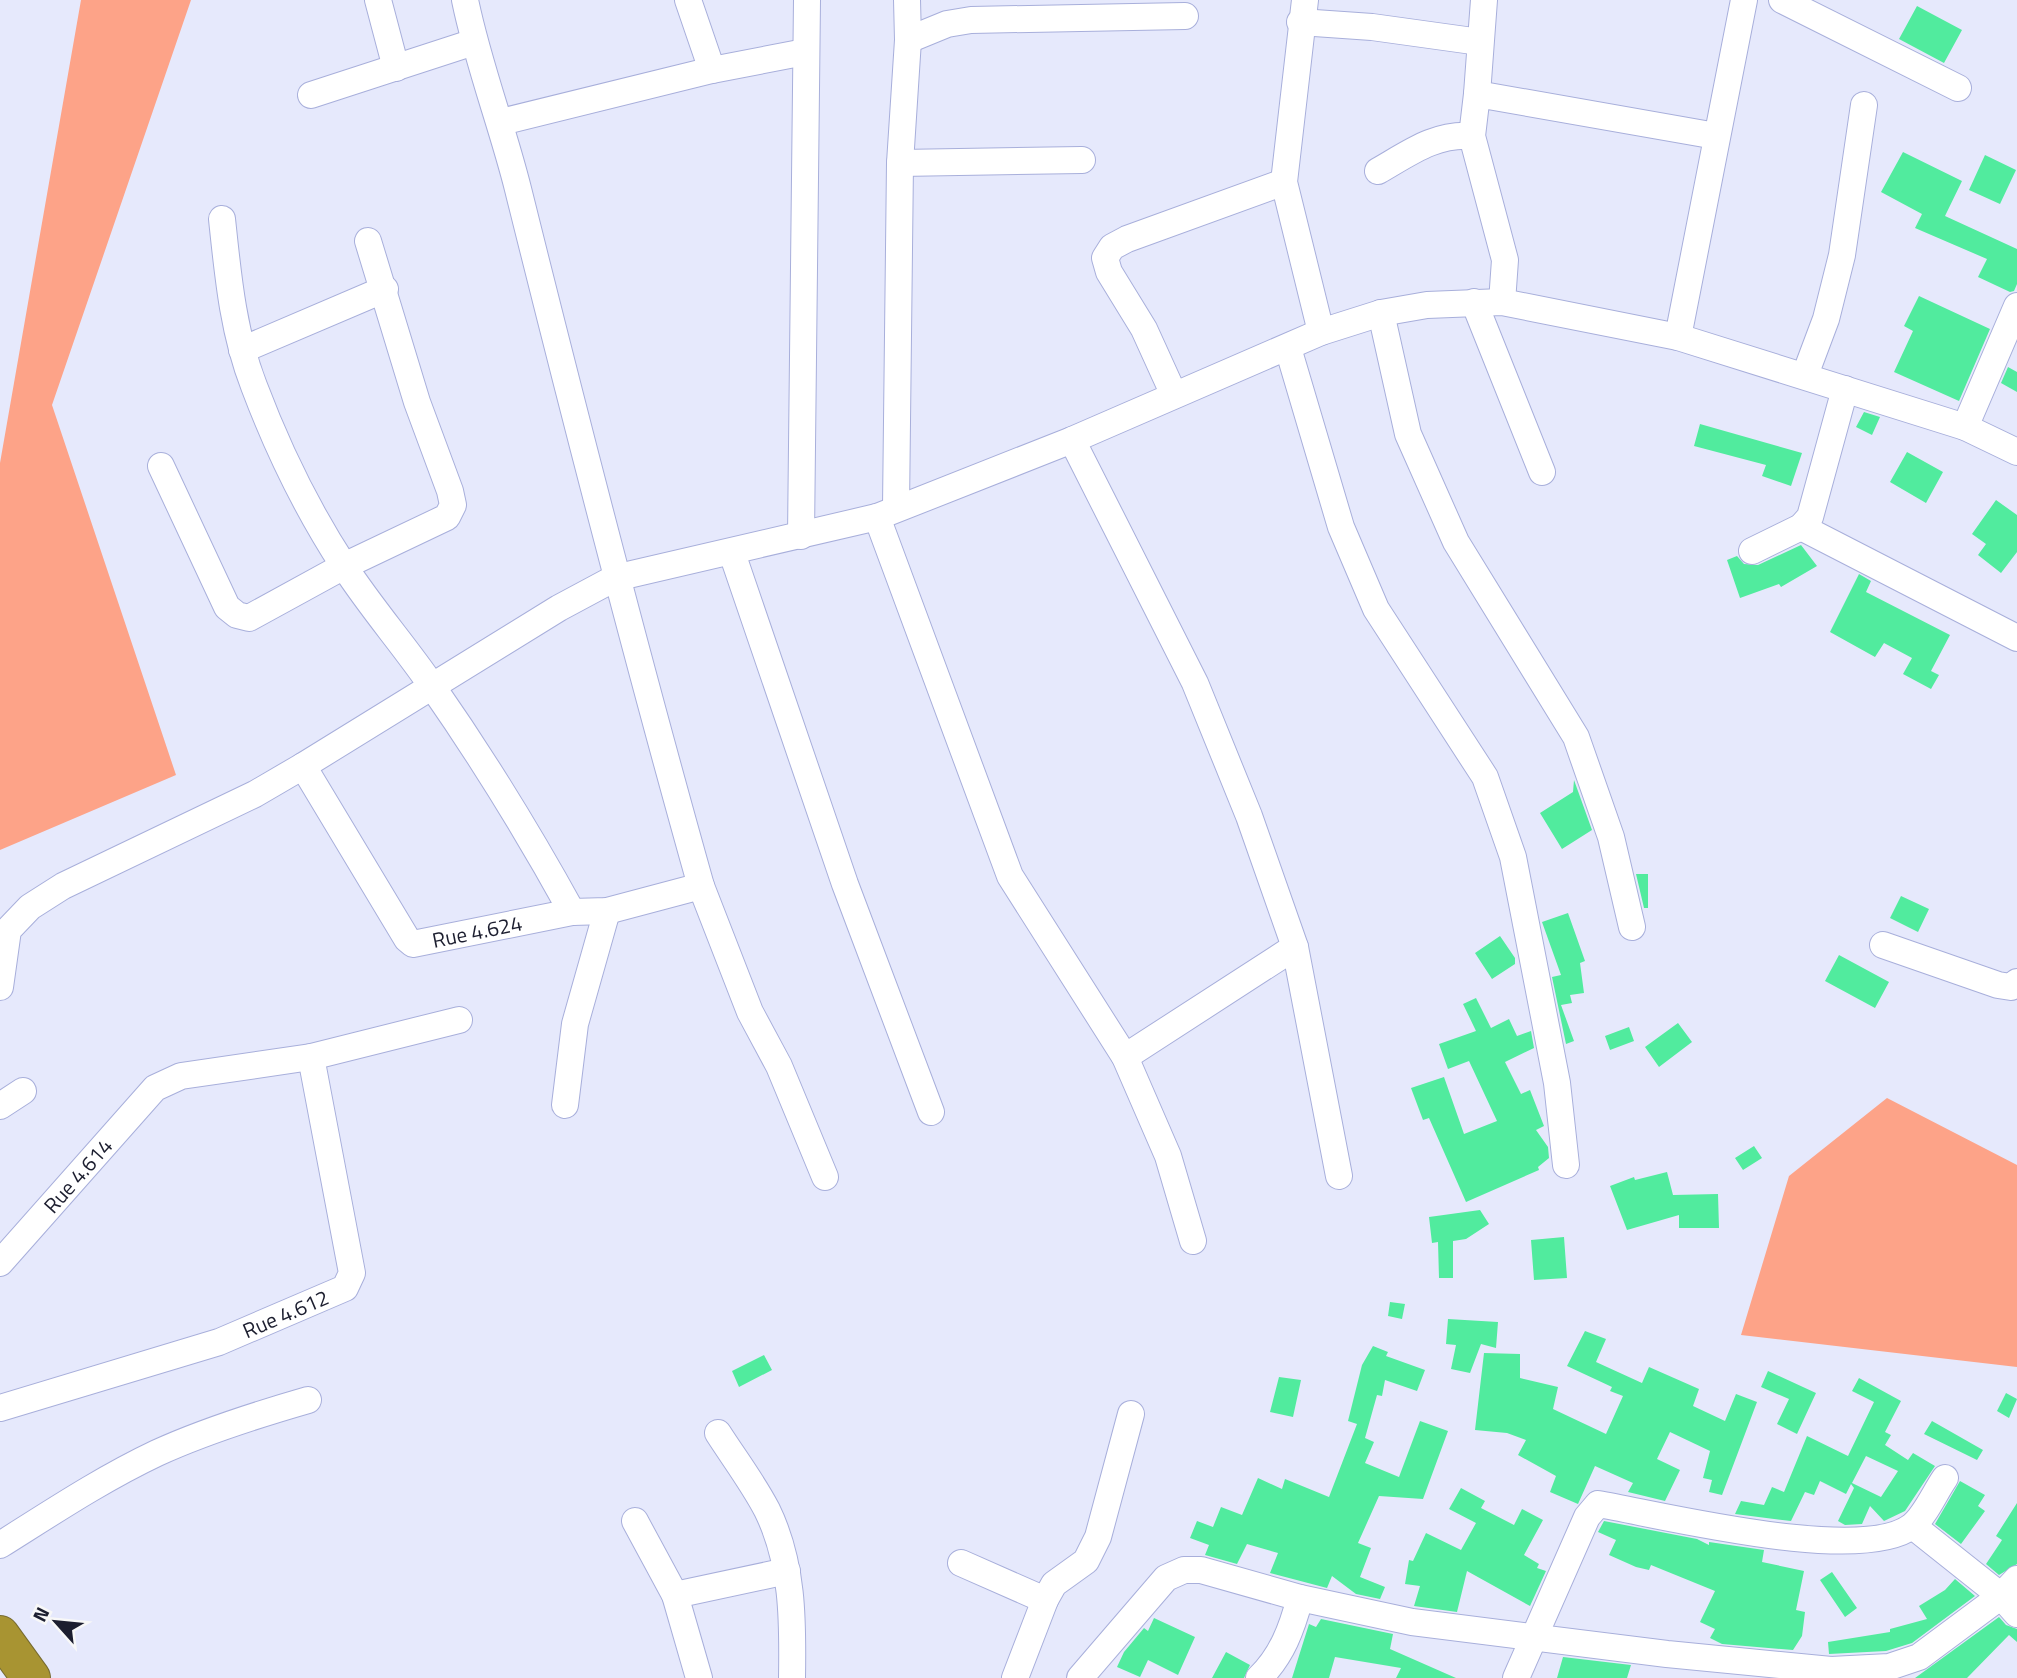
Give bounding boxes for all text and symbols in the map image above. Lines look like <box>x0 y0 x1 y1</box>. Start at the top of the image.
street label: Rue 4.624 <box>429 906 525 956</box>
street label: Rue 4.614 <box>35 1131 120 1220</box>
street label: Rue 4.612 <box>237 1281 333 1346</box>
north arrow <box>21 1587 91 1657</box>
text: N <box>24 1602 56 1627</box>

